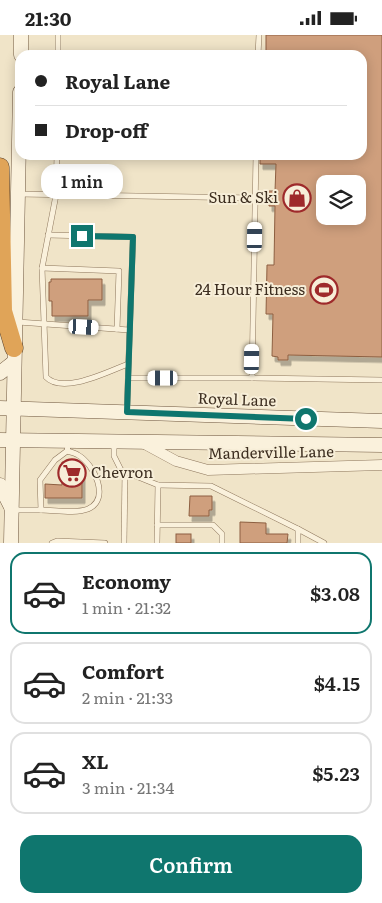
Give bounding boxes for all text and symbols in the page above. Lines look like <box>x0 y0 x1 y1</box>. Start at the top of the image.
text: 21:30 <box>25 4 71 32</box>
text: Royal Lane <box>65 67 170 95</box>
text: Drop-off <box>65 116 148 144</box>
callout: 1 min <box>41 163 123 199</box>
text: 1 min <box>61 169 103 193</box>
map controls <box>316 175 366 225</box>
button: layers <box>316 175 366 225</box>
shop icon: Sun & Ski <box>282 183 312 213</box>
place label: Sun & Ski <box>208 185 278 208</box>
car <box>247 222 262 252</box>
route end <box>71 225 93 247</box>
sports icon: 24 Hour Fitness <box>309 275 339 305</box>
place label: 24 Hour Fitness <box>195 277 305 300</box>
car <box>68 319 99 335</box>
car <box>244 344 259 374</box>
car <box>148 371 178 386</box>
street label: Royal Lane <box>197 386 277 411</box>
route start <box>295 408 317 430</box>
street label: Manderville Lane <box>208 439 334 464</box>
supermarket icon: Chevron <box>57 458 87 488</box>
place label: Chevron <box>91 460 153 483</box>
text: Economy <box>82 567 171 595</box>
icon: car <box>22 571 67 616</box>
text: $3.08 <box>310 579 360 607</box>
text: 1 min · 21:32 <box>82 595 171 619</box>
text: Comfort <box>82 657 164 685</box>
icon: car <box>22 661 67 706</box>
text: $4.15 <box>314 669 360 697</box>
text: 2 min · 21:33 <box>82 685 173 709</box>
text: XL <box>82 747 109 775</box>
icon: car <box>22 751 67 796</box>
text: $5.23 <box>312 759 360 787</box>
text: 3 min · 21:34 <box>82 775 174 799</box>
button: Confirm <box>20 835 362 893</box>

